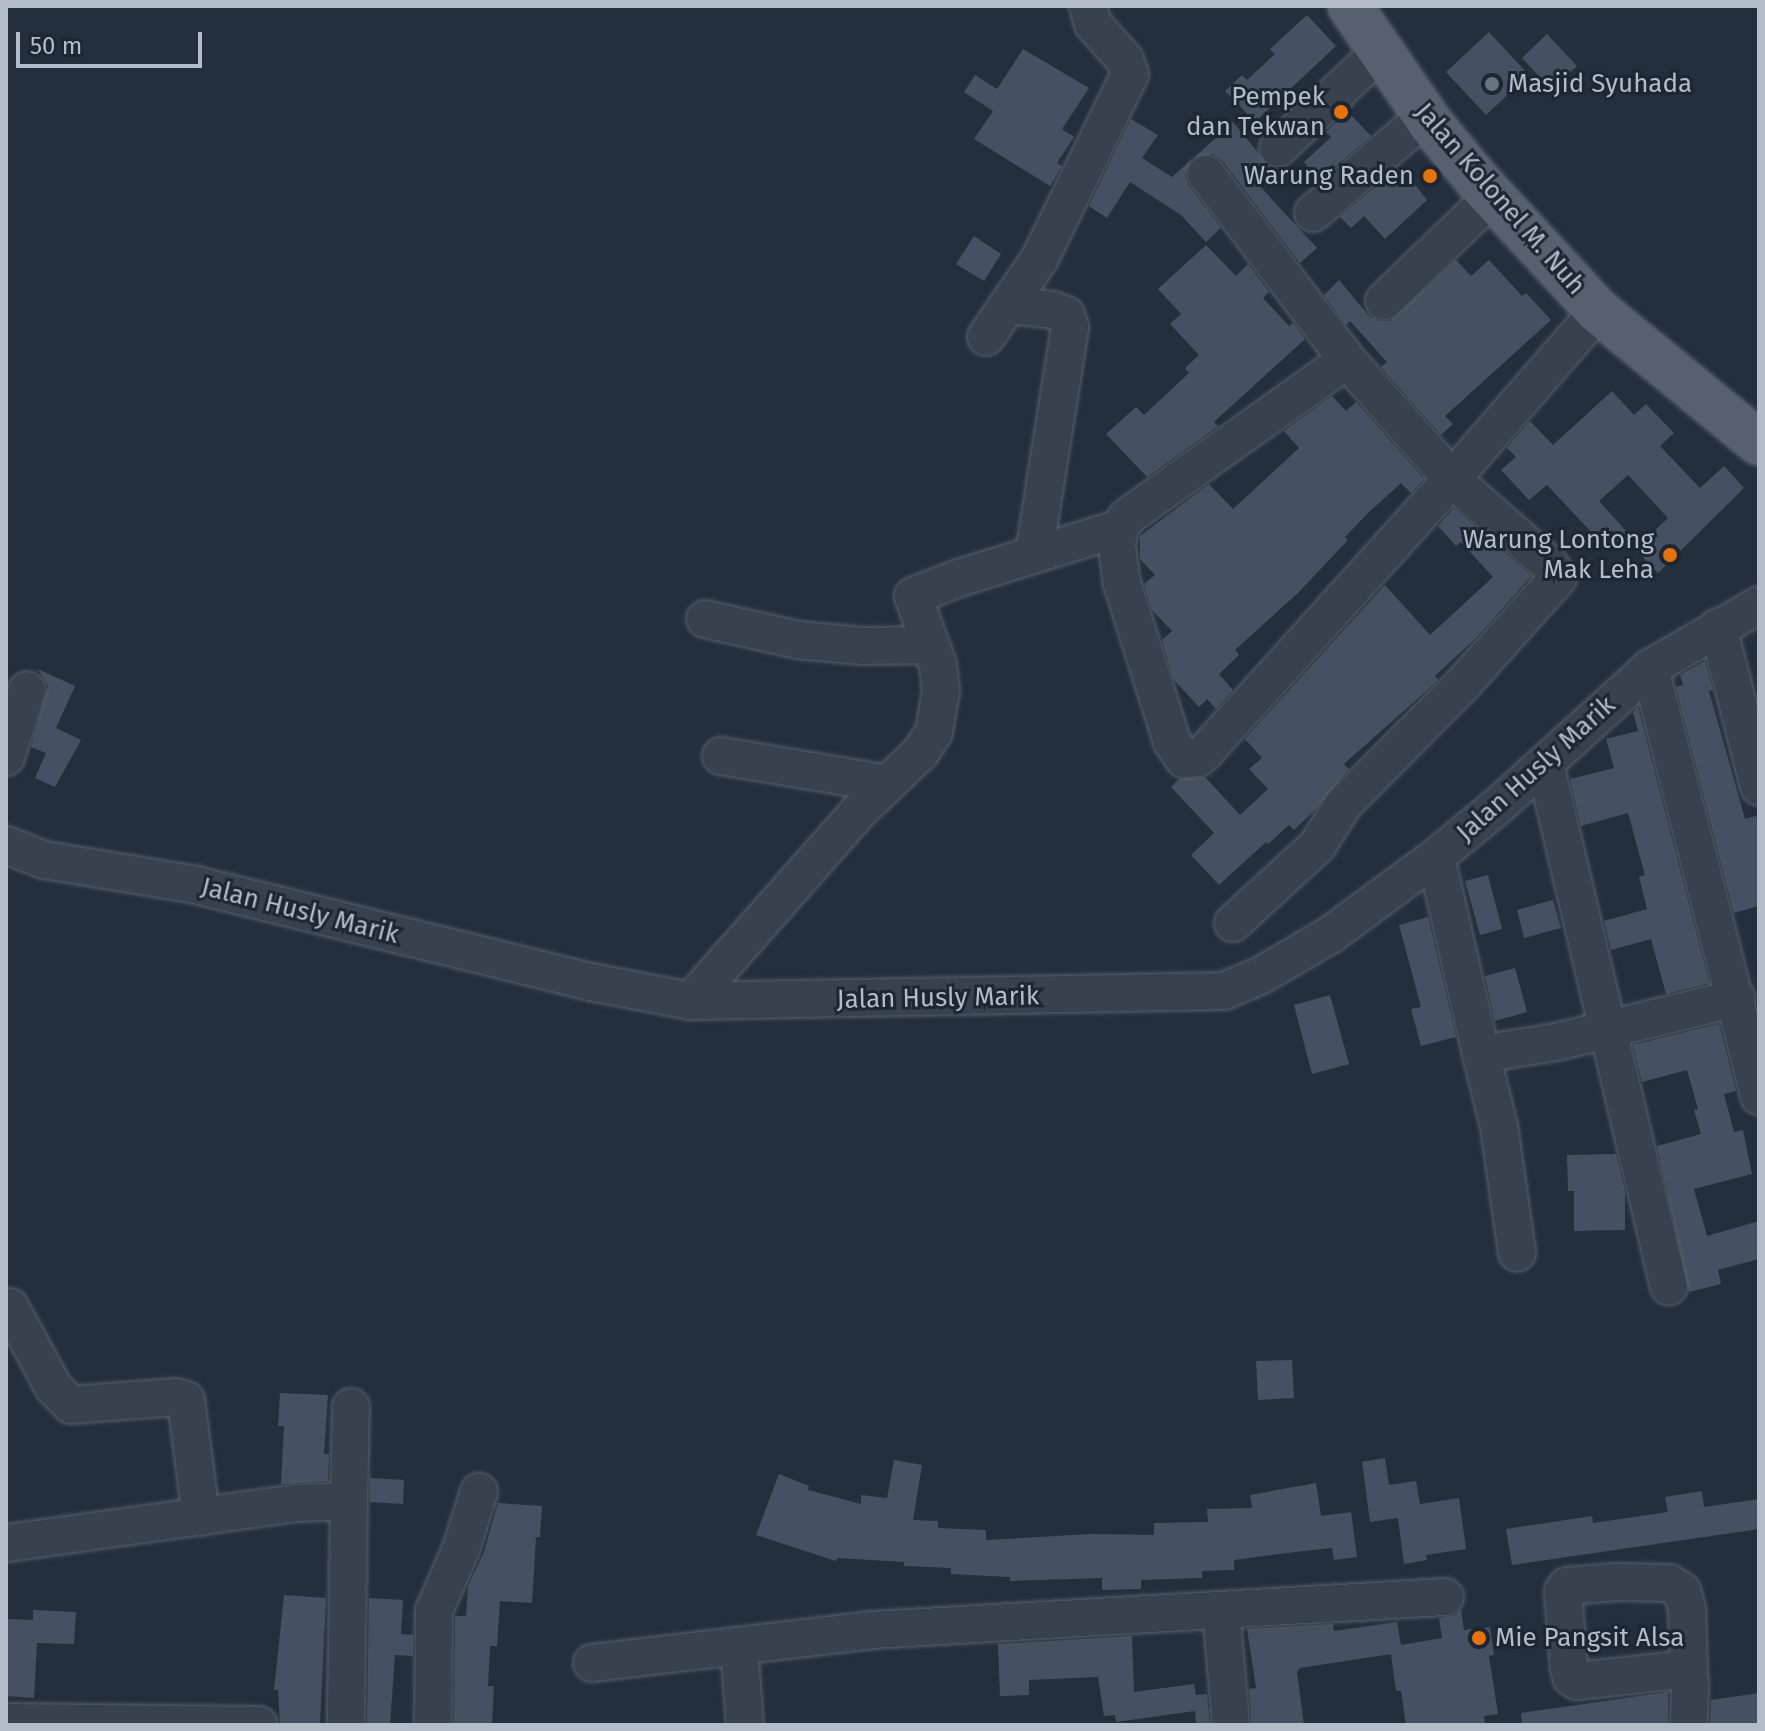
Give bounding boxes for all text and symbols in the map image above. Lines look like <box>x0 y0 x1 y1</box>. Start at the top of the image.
scale bar <box>20 16 206 66</box>
text: 50 m <box>30 32 82 60</box>
place label: Masjid Syuhada <box>1508 68 1692 100</box>
marker: Masjid Syuhada <box>1483 75 1501 93</box>
place label: Pempek dan Tekwan <box>1186 81 1325 142</box>
street label: Jalan Kolonel M. Nuh <box>1408 97 1592 301</box>
marker: Pempek dan Tekwan <box>1332 103 1350 121</box>
place label: Warung Raden <box>1244 160 1414 192</box>
marker: Warung Raden <box>1421 167 1439 185</box>
place label: Warung Lontong Mak Leha <box>1463 524 1654 586</box>
marker: Warung Lontong Mak Leha <box>1661 546 1679 564</box>
street label: Jalan Husly Marik <box>1450 690 1622 848</box>
street label: Jalan Husly Marik <box>198 871 402 951</box>
street label: Jalan Husly Marik <box>836 981 1040 1015</box>
place label: Mie Pangsit Alsa <box>1495 1622 1684 1654</box>
marker: Mie Pangsit Alsa <box>1470 1629 1488 1647</box>

